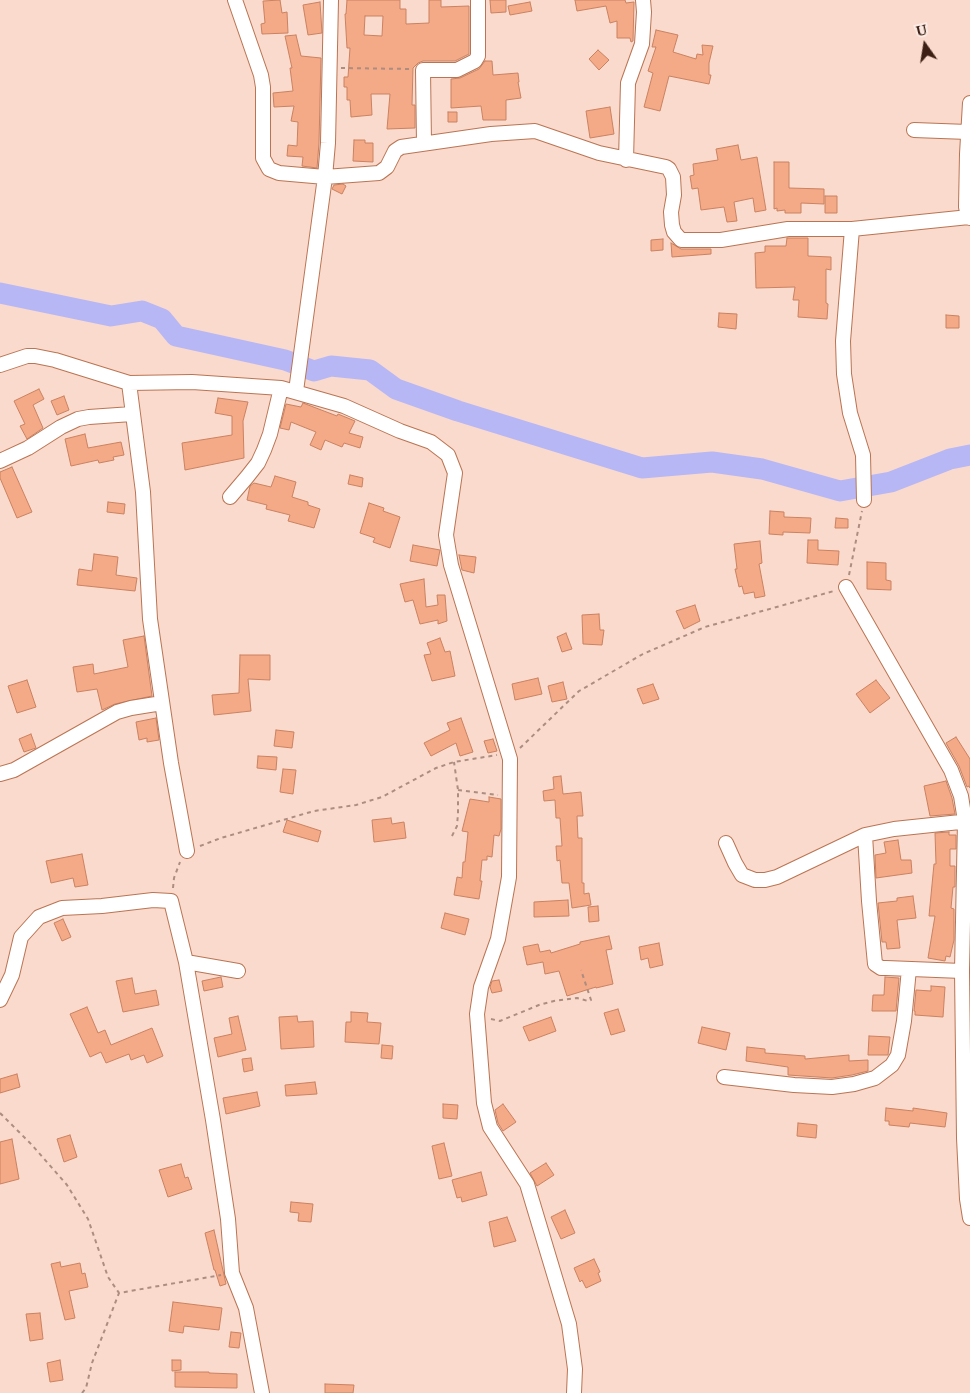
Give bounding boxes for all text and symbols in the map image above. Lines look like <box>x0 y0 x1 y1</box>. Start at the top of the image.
north arrow <box>900 20 950 70</box>
text: U <box>915 20 929 40</box>

